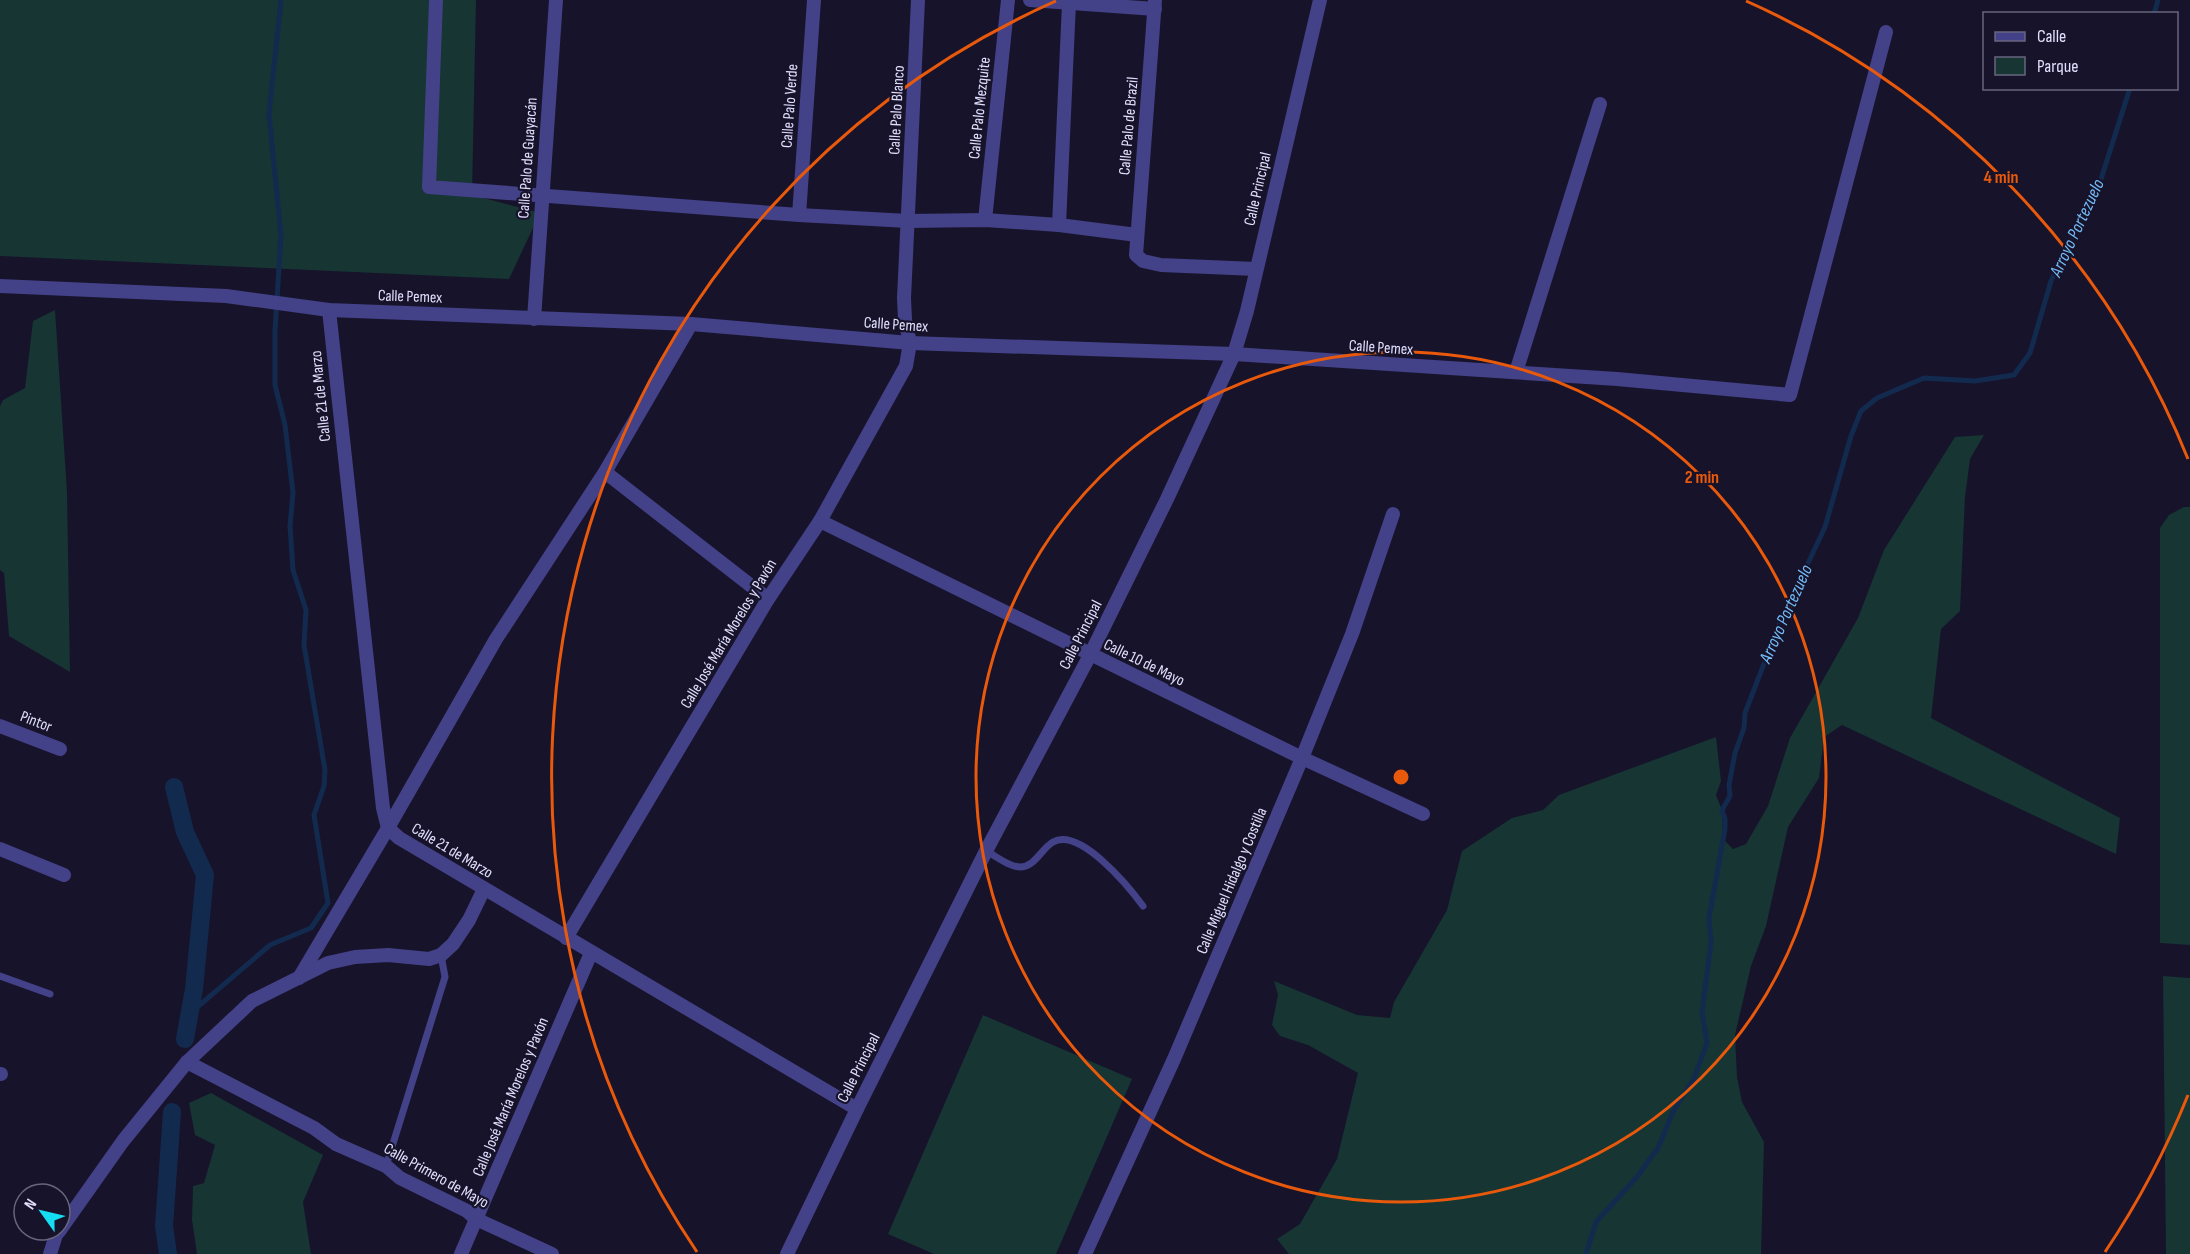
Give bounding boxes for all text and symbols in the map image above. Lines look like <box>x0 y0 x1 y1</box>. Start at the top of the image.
legend <box>1983 12 2178 90</box>
text: Calle <box>2037 26 2066 47</box>
street label: Calle Palo Mezquite <box>965 56 995 160</box>
text: Parque <box>2037 56 2078 77</box>
street label: Calle Palo Verde <box>778 63 802 149</box>
street label: Calle Palo Blanco <box>885 65 909 155</box>
street label: Calle Palo de Brazil <box>1115 76 1143 176</box>
street label: Calle Palo de Guayacán <box>514 97 542 219</box>
street label: Calle Principal <box>1240 150 1276 228</box>
text: 4 min <box>1984 167 2018 188</box>
water label: Arroyo Portezuelo <box>2045 175 2109 281</box>
street label: Calle Pemex <box>378 286 442 308</box>
street label: Calle Pemex <box>863 313 929 337</box>
street label: Calle Pemex <box>1348 336 1414 360</box>
street label: Calle 21 de Marzo <box>307 350 335 442</box>
text: 2 min <box>1685 467 1719 488</box>
street label: Calle José María Morelos y Pavón <box>677 556 781 712</box>
water label: Arroyo Portezuelo <box>1755 561 1817 667</box>
street label: Calle Principal <box>1056 597 1106 673</box>
street label: Calle 10 de Mayo <box>1100 635 1188 691</box>
street label: Pintor <box>17 707 55 737</box>
centre of rings <box>1391 767 1411 787</box>
street label: Calle Miguel Hidalgo y Costilla <box>1193 805 1271 957</box>
street label: Calle 21 de Marzo <box>408 819 496 883</box>
street label: Calle José María Morelos y Pavón <box>469 1015 553 1179</box>
street label: Calle Principal <box>834 1030 884 1106</box>
street label: Calle Primero de Mayo <box>380 1139 492 1213</box>
north arrow <box>12 1182 72 1242</box>
text: N <box>21 1196 41 1213</box>

